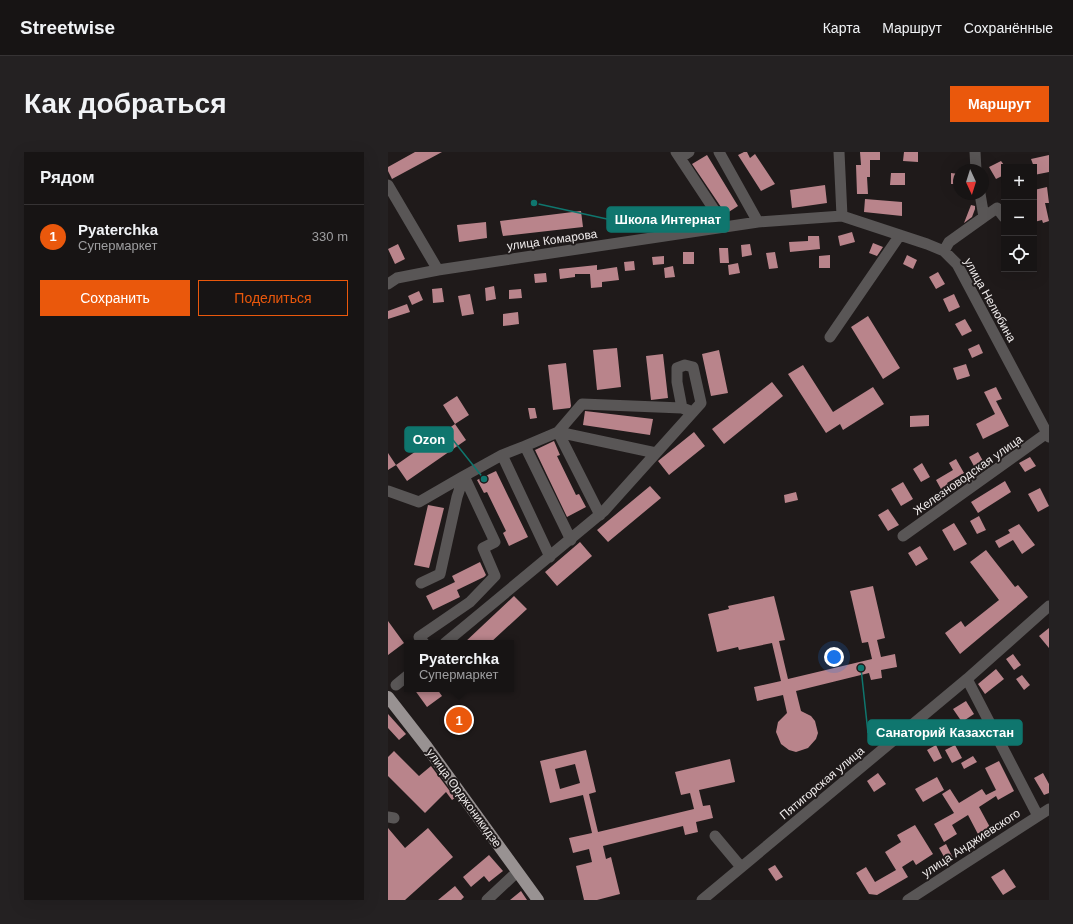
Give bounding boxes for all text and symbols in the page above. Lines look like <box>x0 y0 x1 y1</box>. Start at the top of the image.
text: Streetwise <box>20 17 115 38</box>
text: Карта <box>823 20 860 36</box>
text: Маршрут <box>882 20 942 36</box>
text: Сохранённые <box>964 20 1053 36</box>
button: Маршрут <box>950 86 1049 122</box>
text: Как добраться <box>24 88 226 119</box>
north arrow <box>953 164 989 200</box>
map controls <box>1001 164 1037 272</box>
button: + <box>1001 164 1037 200</box>
text: Рядом <box>40 168 95 187</box>
button: − <box>1001 200 1037 236</box>
callout: Школа Интернат <box>607 207 729 232</box>
text: Школа Интернат <box>615 212 721 227</box>
text: Pyaterchka <box>78 221 158 238</box>
street label: улица Комарова <box>506 227 598 253</box>
text: 1 <box>49 229 57 244</box>
text: 330 m <box>312 229 348 244</box>
button: locate <box>1001 236 1037 272</box>
text: Супермаркет <box>78 238 157 253</box>
street label: улица Нелюбина <box>961 255 1019 345</box>
button: Сохранить <box>40 280 190 316</box>
button: Поделиться <box>198 280 348 316</box>
callout: Ozon <box>405 427 453 452</box>
text: Ozon <box>413 432 445 447</box>
street label: Железноводская улица <box>911 432 1026 518</box>
popup <box>404 640 514 692</box>
your location <box>824 647 844 667</box>
text: Pyaterchka <box>419 650 499 667</box>
text: Супермаркет <box>419 667 498 682</box>
pin: 1 <box>446 705 472 735</box>
callout: Санаторий Казахстан <box>868 720 1022 745</box>
text: Санаторий Казахстан <box>876 725 1014 740</box>
street label: Пятигорская улица <box>777 743 867 822</box>
street label: улица Орджоникидзе <box>424 746 505 850</box>
street label: улица Анджиевского <box>919 806 1023 880</box>

